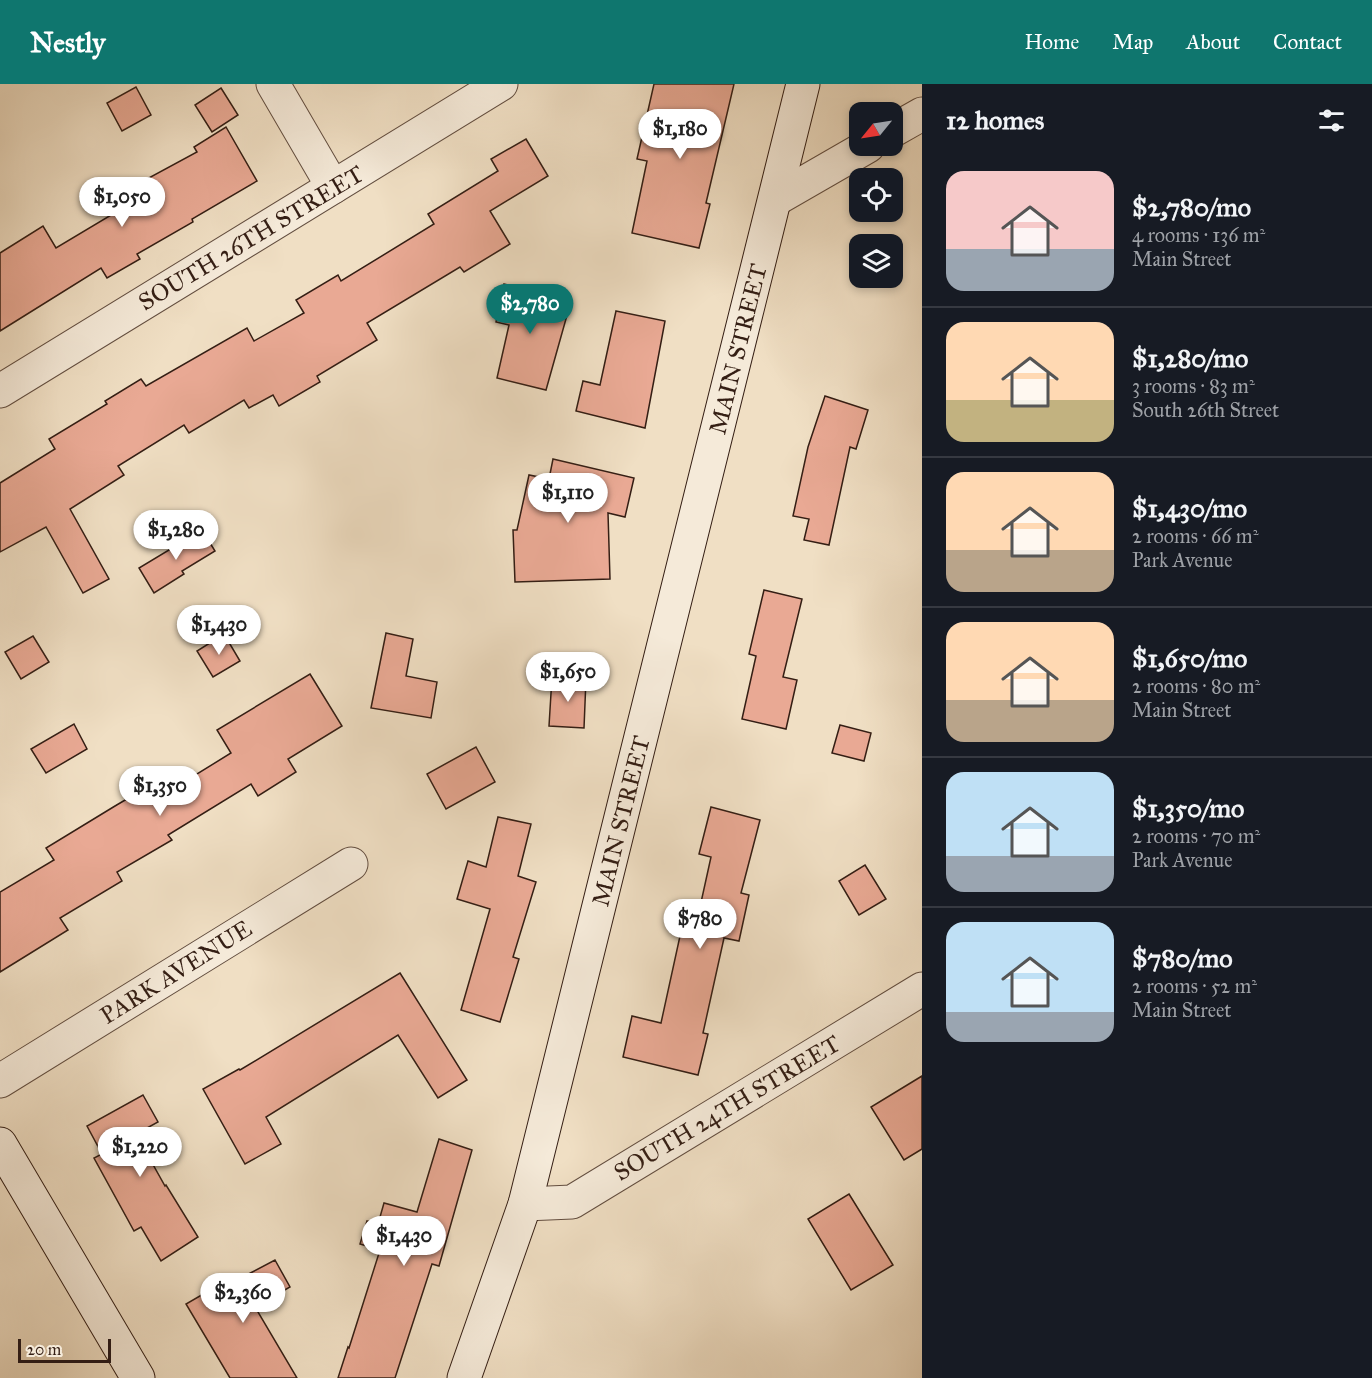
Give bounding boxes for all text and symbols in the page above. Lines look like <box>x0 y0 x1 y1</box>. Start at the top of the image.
text: Nestly <box>30 25 105 60</box>
text: Home <box>1024 29 1079 55</box>
text: Map <box>1112 29 1153 55</box>
text: About <box>1186 29 1240 55</box>
text: Contact <box>1273 29 1342 55</box>
north arrow <box>849 102 903 156</box>
map controls <box>849 102 903 288</box>
text: 12 homes <box>946 104 1044 136</box>
icon: filters <box>1315 104 1348 137</box>
pin: $1,180 <box>631 109 729 160</box>
text: $1,180 <box>652 116 708 140</box>
street label: SOUTH 26TH STREET <box>133 159 369 317</box>
button: locate <box>849 168 903 222</box>
pin: $1,050 <box>73 177 171 228</box>
text: $1,050 <box>93 184 151 208</box>
text: $2,780/mo <box>1132 191 1251 223</box>
icon: home <box>994 195 1066 267</box>
text: 4 rooms · 136 m² <box>1132 223 1265 247</box>
button: layers <box>849 234 903 288</box>
text: Main Street <box>1132 247 1231 271</box>
street label: MAIN STREET <box>702 261 774 437</box>
pin: $2,780 <box>481 284 579 335</box>
text: $2,780 <box>500 291 560 315</box>
text: $1,280/mo <box>1132 342 1248 374</box>
icon: home <box>994 346 1066 418</box>
text: 3 rooms · 83 m² <box>1132 374 1255 398</box>
text: South 26th Street <box>1132 398 1279 422</box>
pin: $1,110 <box>519 473 617 524</box>
text: $1,110 <box>542 480 594 504</box>
text: $1,430/mo <box>1132 492 1247 524</box>
icon: home <box>994 496 1066 568</box>
pin: $1,280 <box>127 510 225 561</box>
text: $1,280 <box>147 517 205 541</box>
text: 2 rooms · 66 m² <box>1132 524 1258 548</box>
text: Park Avenue <box>1132 548 1233 572</box>
pin: $1,430 <box>170 605 268 656</box>
text: $1,430 <box>191 612 247 636</box>
text: $1,650/mo <box>1132 642 1247 674</box>
icon: home <box>994 646 1066 718</box>
pin: $1,650 <box>519 652 617 703</box>
text: $1,650 <box>540 659 596 683</box>
text: 2 rooms · 80 m² <box>1132 674 1260 698</box>
text: Main Street <box>1132 698 1231 722</box>
street label: MAIN STREET <box>585 733 657 909</box>
pin: $1,350 <box>111 766 209 817</box>
text: $1,350 <box>133 773 187 797</box>
text: $1,350/mo <box>1132 792 1244 824</box>
icon: home <box>994 796 1066 868</box>
text: 2 rooms · 70 m² <box>1132 824 1260 848</box>
text: Park Avenue <box>1132 848 1233 872</box>
pin: $780 <box>664 899 736 950</box>
text: $780 <box>678 906 722 930</box>
street label: PARK AVENUE <box>95 913 257 1031</box>
text: $780/mo <box>1132 942 1232 974</box>
icon: home <box>994 946 1066 1018</box>
text: 2 rooms · 52 m² <box>1132 974 1257 998</box>
text: Main Street <box>1132 998 1231 1022</box>
street label: SOUTH 24TH STREET <box>608 1029 846 1187</box>
pin: $1,220 <box>91 1127 189 1178</box>
text: $1,220 <box>112 1134 168 1158</box>
pin: $1,430 <box>355 1216 453 1267</box>
text: $1,430 <box>376 1223 432 1247</box>
pin: $2,360 <box>194 1273 292 1324</box>
text: $2,360 <box>214 1280 272 1304</box>
scale bar <box>18 1336 111 1364</box>
text: 20 m <box>27 1340 61 1359</box>

